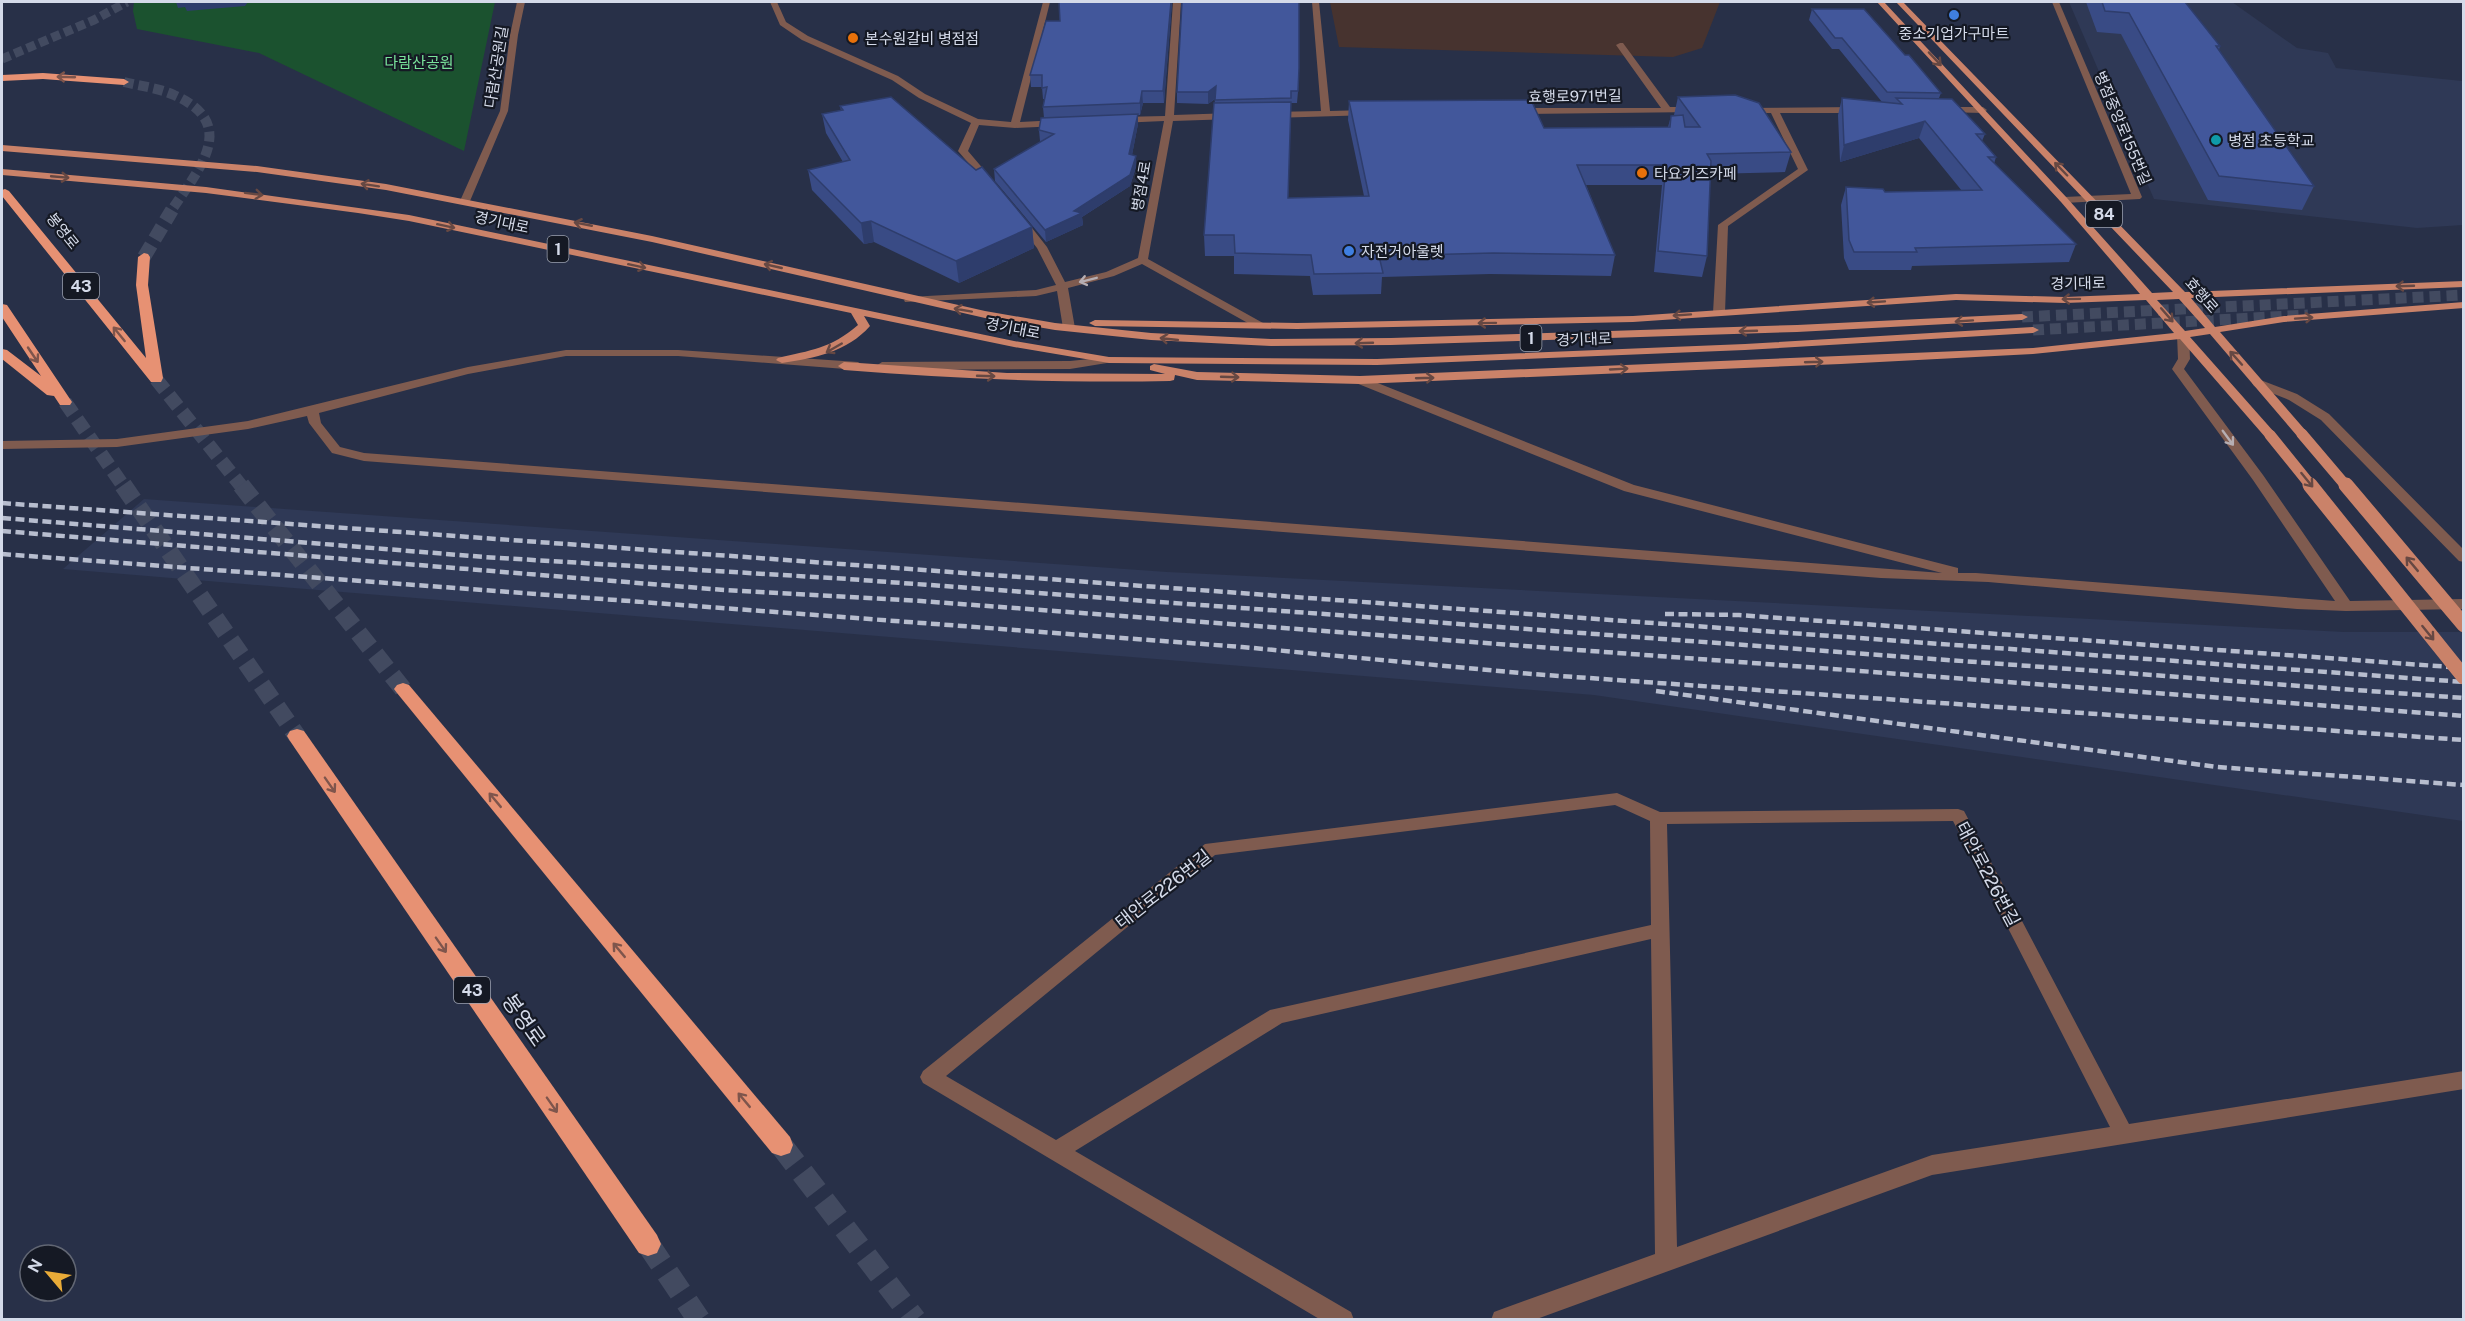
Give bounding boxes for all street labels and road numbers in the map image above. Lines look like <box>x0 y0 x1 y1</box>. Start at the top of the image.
street label: 다람산공원길 <box>481 25 511 109</box>
street label: 병점중앙로155번길 <box>2091 69 2155 187</box>
street label: 효행로971번길 <box>1528 87 1622 105</box>
street label: 병점4로 <box>1128 159 1154 213</box>
road number: 84 <box>2086 201 2122 227</box>
street label: 경기대로 <box>473 208 531 236</box>
street label: 봉영로 <box>43 210 83 252</box>
road number: 1 <box>548 236 568 262</box>
road number: 43 <box>63 273 99 299</box>
street label: 경기대로 <box>2050 274 2106 292</box>
street label: 효행로 <box>2182 274 2222 316</box>
street label: 경기대로 <box>984 314 1042 342</box>
road number: 1 <box>1520 325 1541 351</box>
street label: 경기대로 <box>1556 330 1612 348</box>
street label: 태안로226번길 <box>1952 818 2024 930</box>
street label: 태안로226번길 <box>1111 845 1215 933</box>
road number: 43 <box>454 977 490 1003</box>
street label: 봉영로 <box>497 989 551 1051</box>

